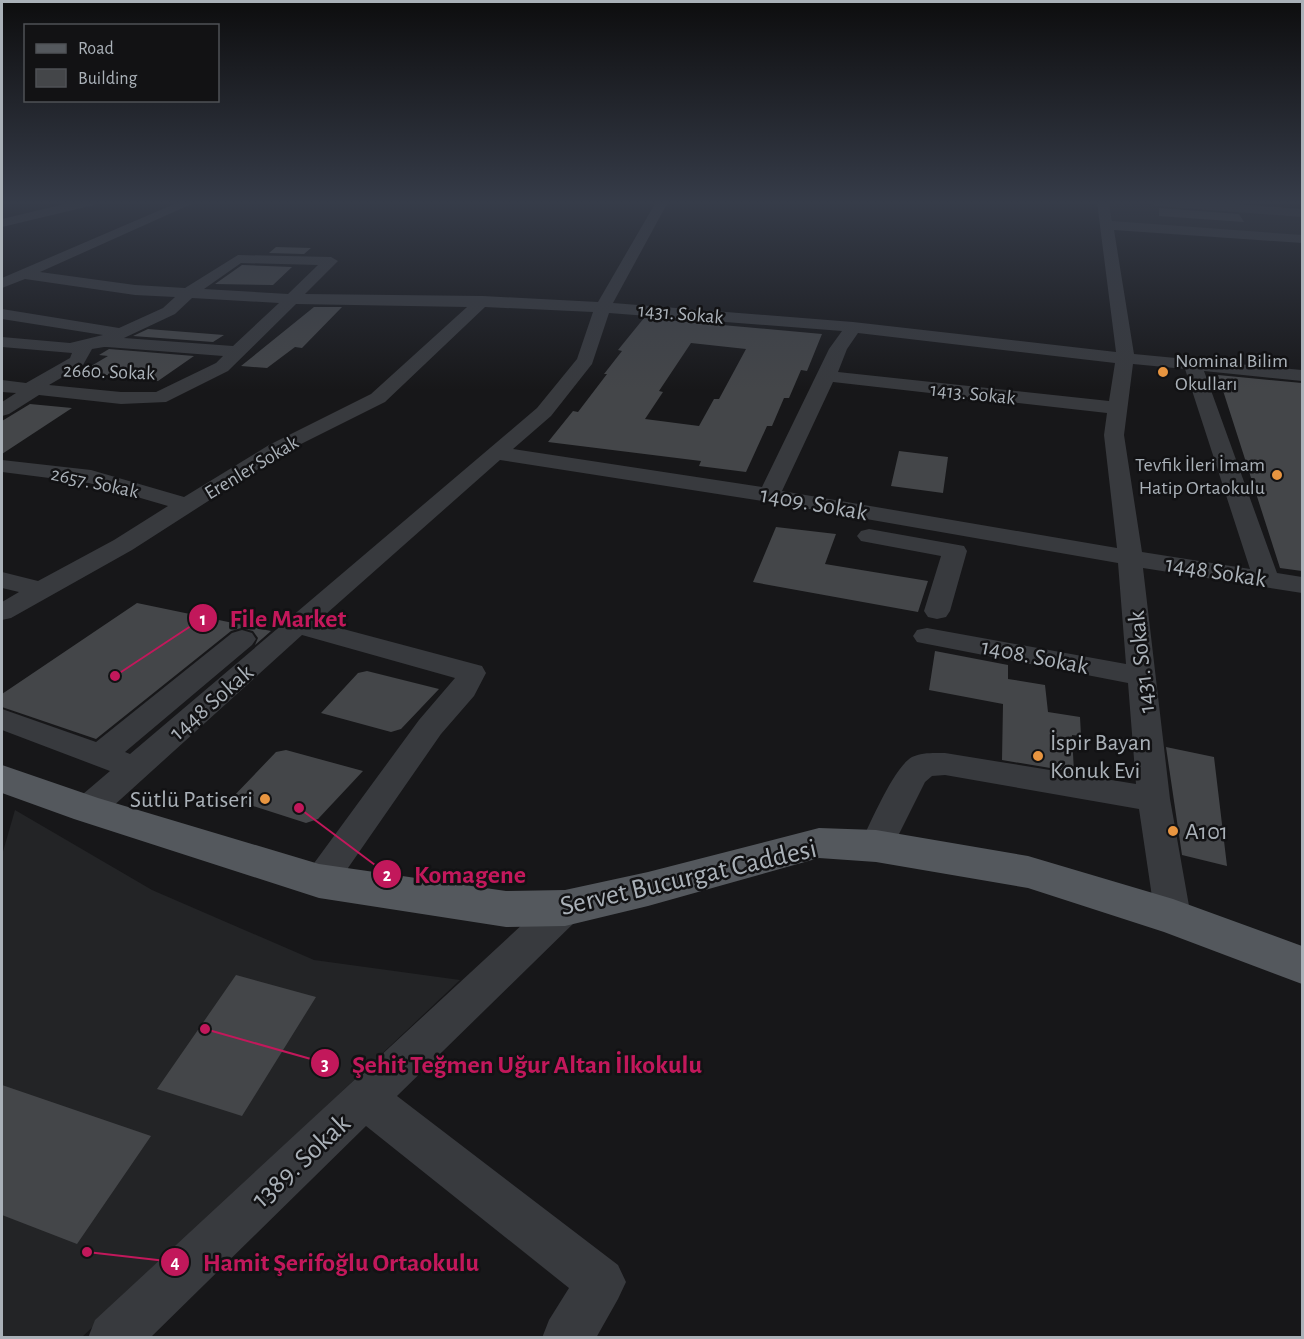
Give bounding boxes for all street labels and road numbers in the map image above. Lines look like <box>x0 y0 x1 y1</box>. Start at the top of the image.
street label: 1431. Sokak <box>637 300 724 328</box>
street label: 2660. Sokak <box>63 360 155 384</box>
street label: 1413. Sokak <box>929 380 1016 408</box>
street label: Erenler Sokak <box>201 432 302 504</box>
street label: 2657. Sokak <box>49 464 140 502</box>
street label: 1409. Sokak <box>758 483 869 525</box>
street label: 1448 Sokak <box>1164 552 1268 592</box>
street label: 1431. Sokak <box>1125 610 1159 714</box>
street label: 1408. Sokak <box>979 635 1090 679</box>
street label: 1448 Sokak <box>165 660 258 745</box>
street label: Servet Bucurgat Caddesi <box>558 835 819 921</box>
street label: 1389. Sokak <box>247 1109 356 1214</box>

